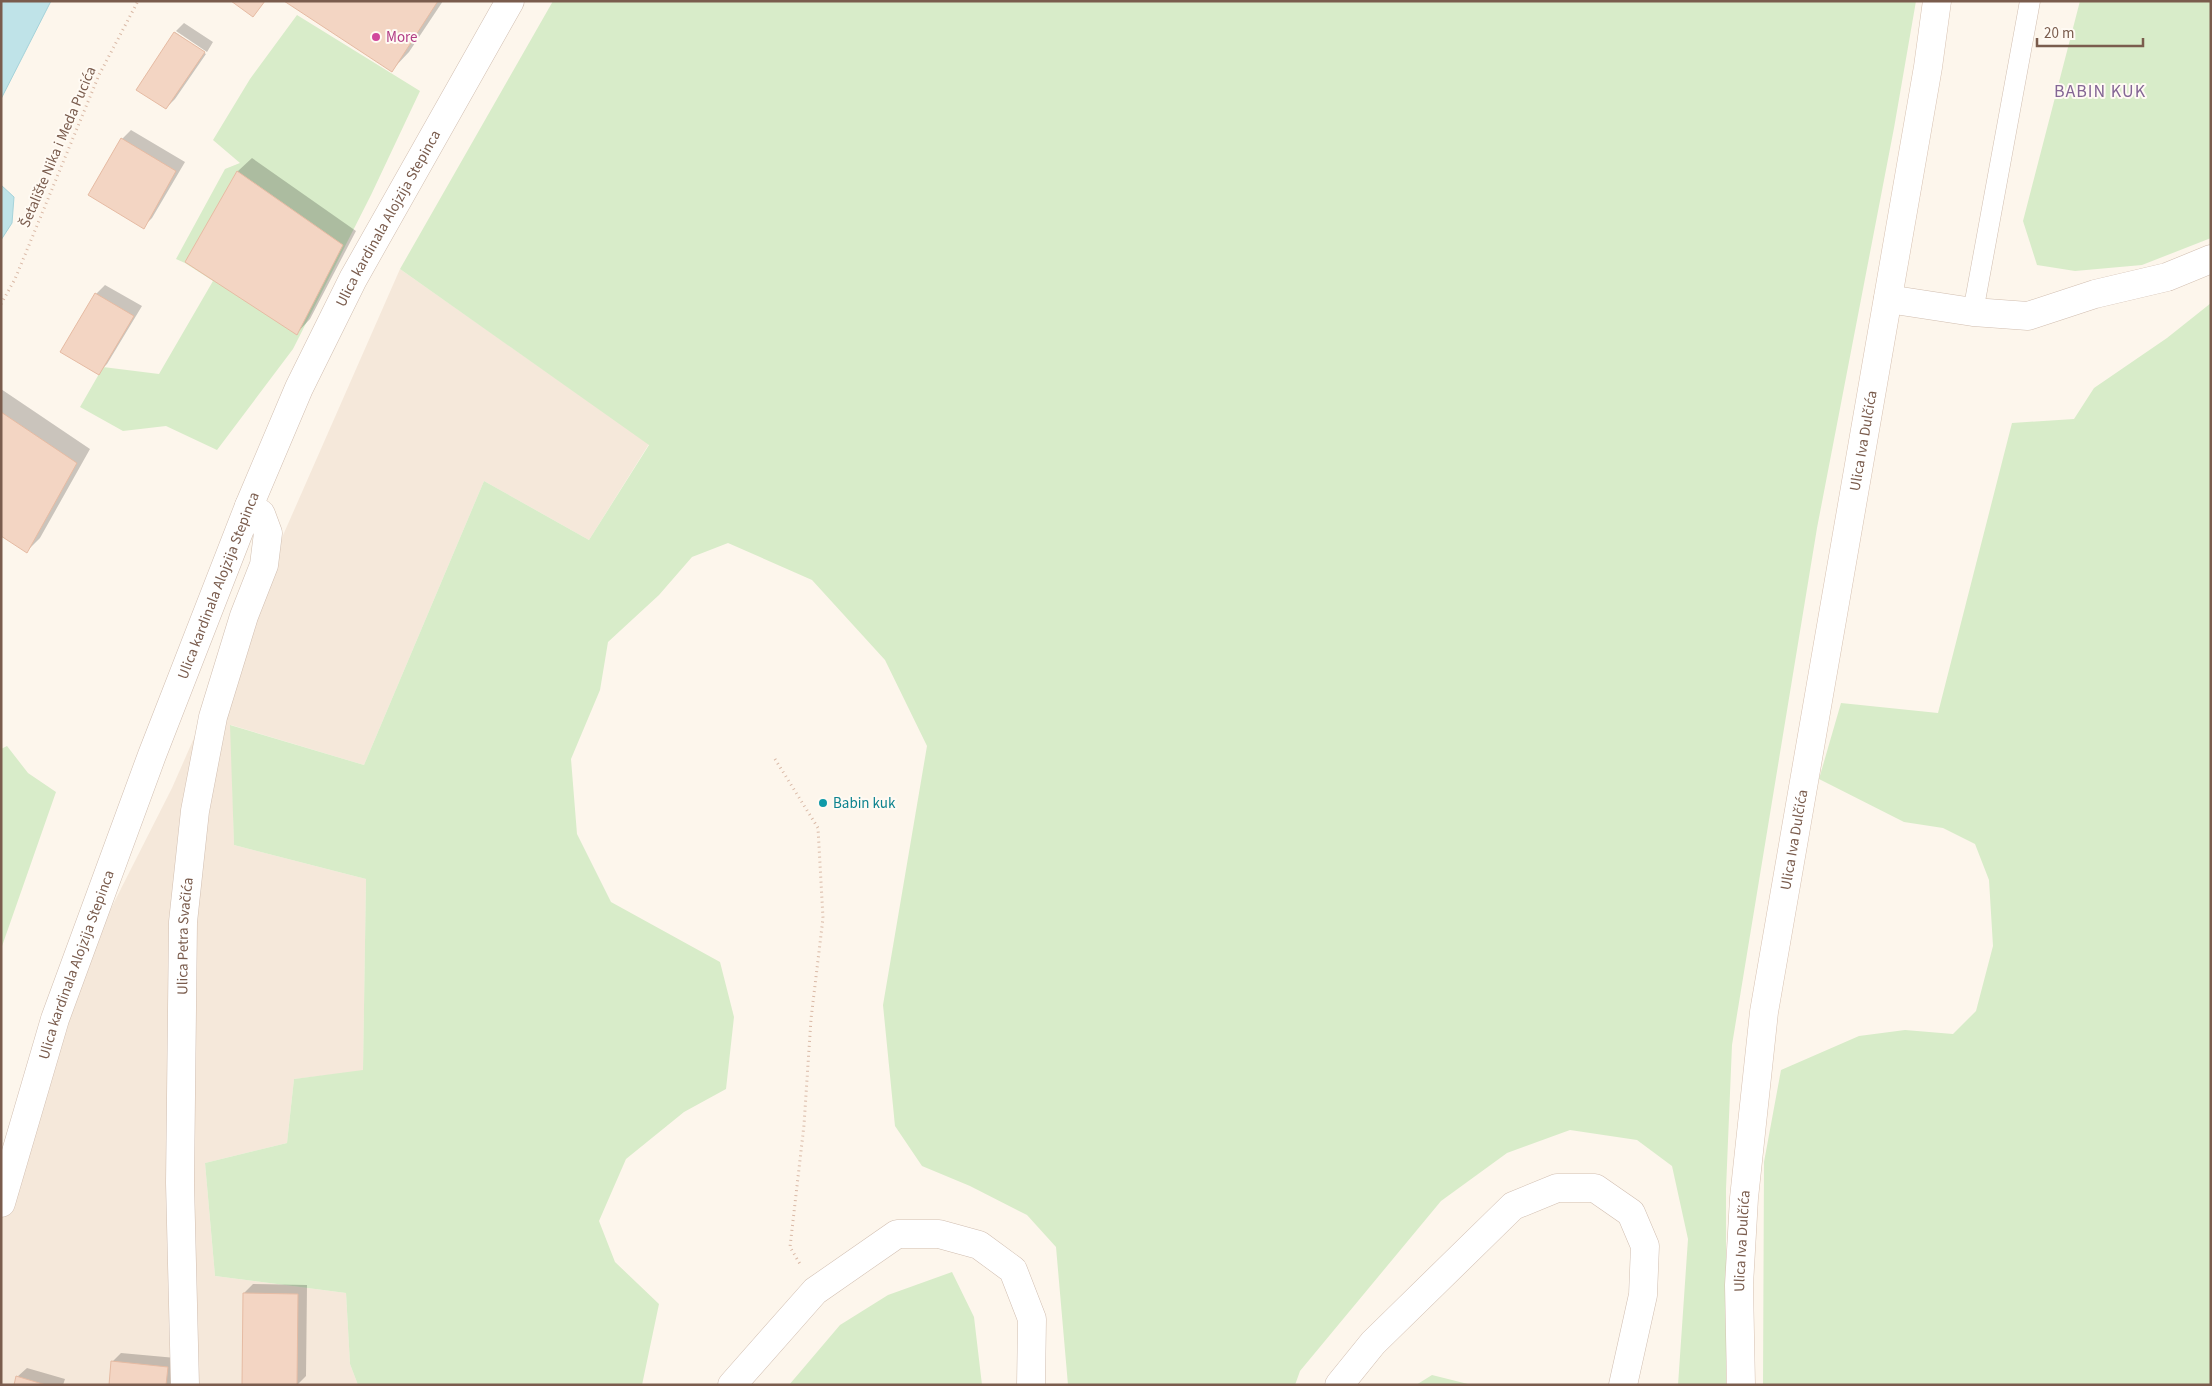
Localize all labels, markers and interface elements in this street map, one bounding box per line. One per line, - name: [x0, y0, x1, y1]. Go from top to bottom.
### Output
- scale bar: [2037, 15, 2143, 47]
- text: 20 m: [2044, 23, 2074, 44]
- place label: More: [386, 27, 418, 48]
- marker: More: [370, 31, 382, 43]
- street label: Šetalište Nika i Meda Pucića: [15, 63, 101, 231]
- district label: BABIN KUK: [2054, 79, 2146, 104]
- street label: Ulica kardinala Alojzija Stepinca: [330, 126, 446, 310]
- street label: Ulica Iva Dulčića: [1844, 389, 1882, 493]
- street label: Ulica kardinala Alojzija Stepinca: [172, 489, 264, 682]
- street label: Ulica Iva Dulčića: [1775, 788, 1813, 892]
- place label: Babin kuk: [833, 793, 896, 814]
- marker: Babin kuk: [817, 797, 829, 809]
- street label: Ulica kardinala Alojzija Stepinca: [33, 867, 119, 1062]
- street label: Ulica Petra Svačića: [172, 876, 198, 995]
- street label: Ulica Iva Dulčića: [1728, 1189, 1755, 1292]

